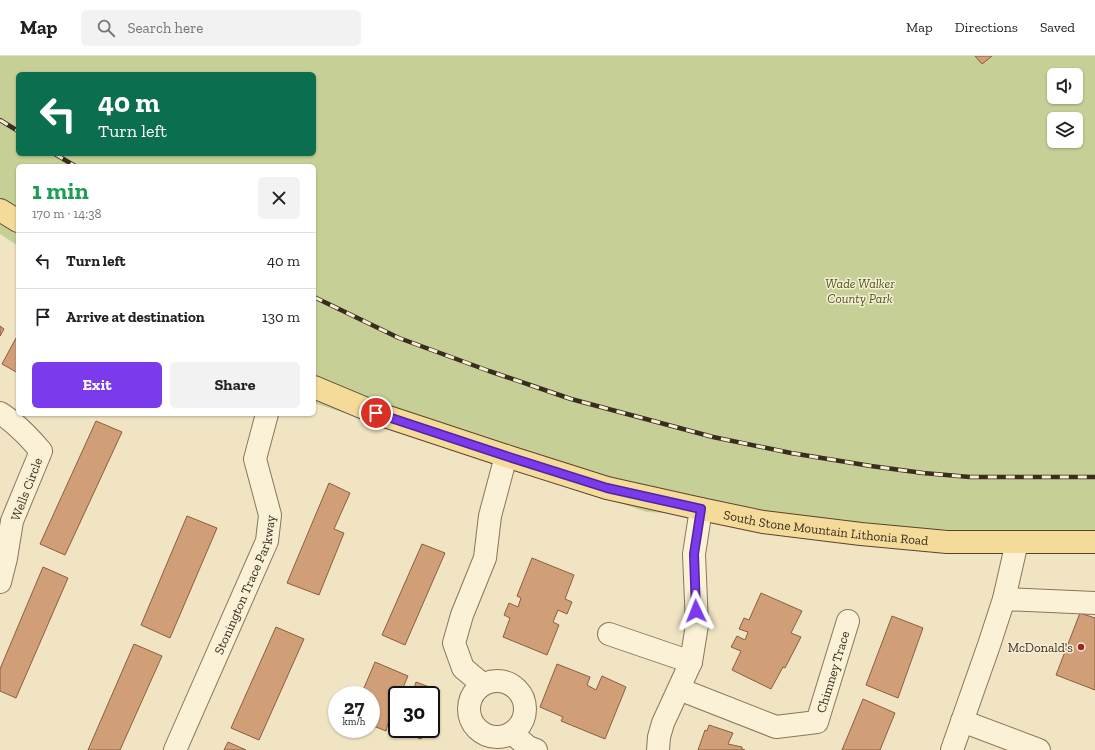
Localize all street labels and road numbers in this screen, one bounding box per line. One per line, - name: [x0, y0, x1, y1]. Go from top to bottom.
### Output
- street label: Wells Circle: [8, 456, 45, 523]
- street label: South Stone Mountain Lithonia Road: [722, 507, 929, 548]
- street label: Stonington Trace Parkway: [211, 514, 278, 657]
- street label: Chimney Trace: [813, 629, 852, 715]

